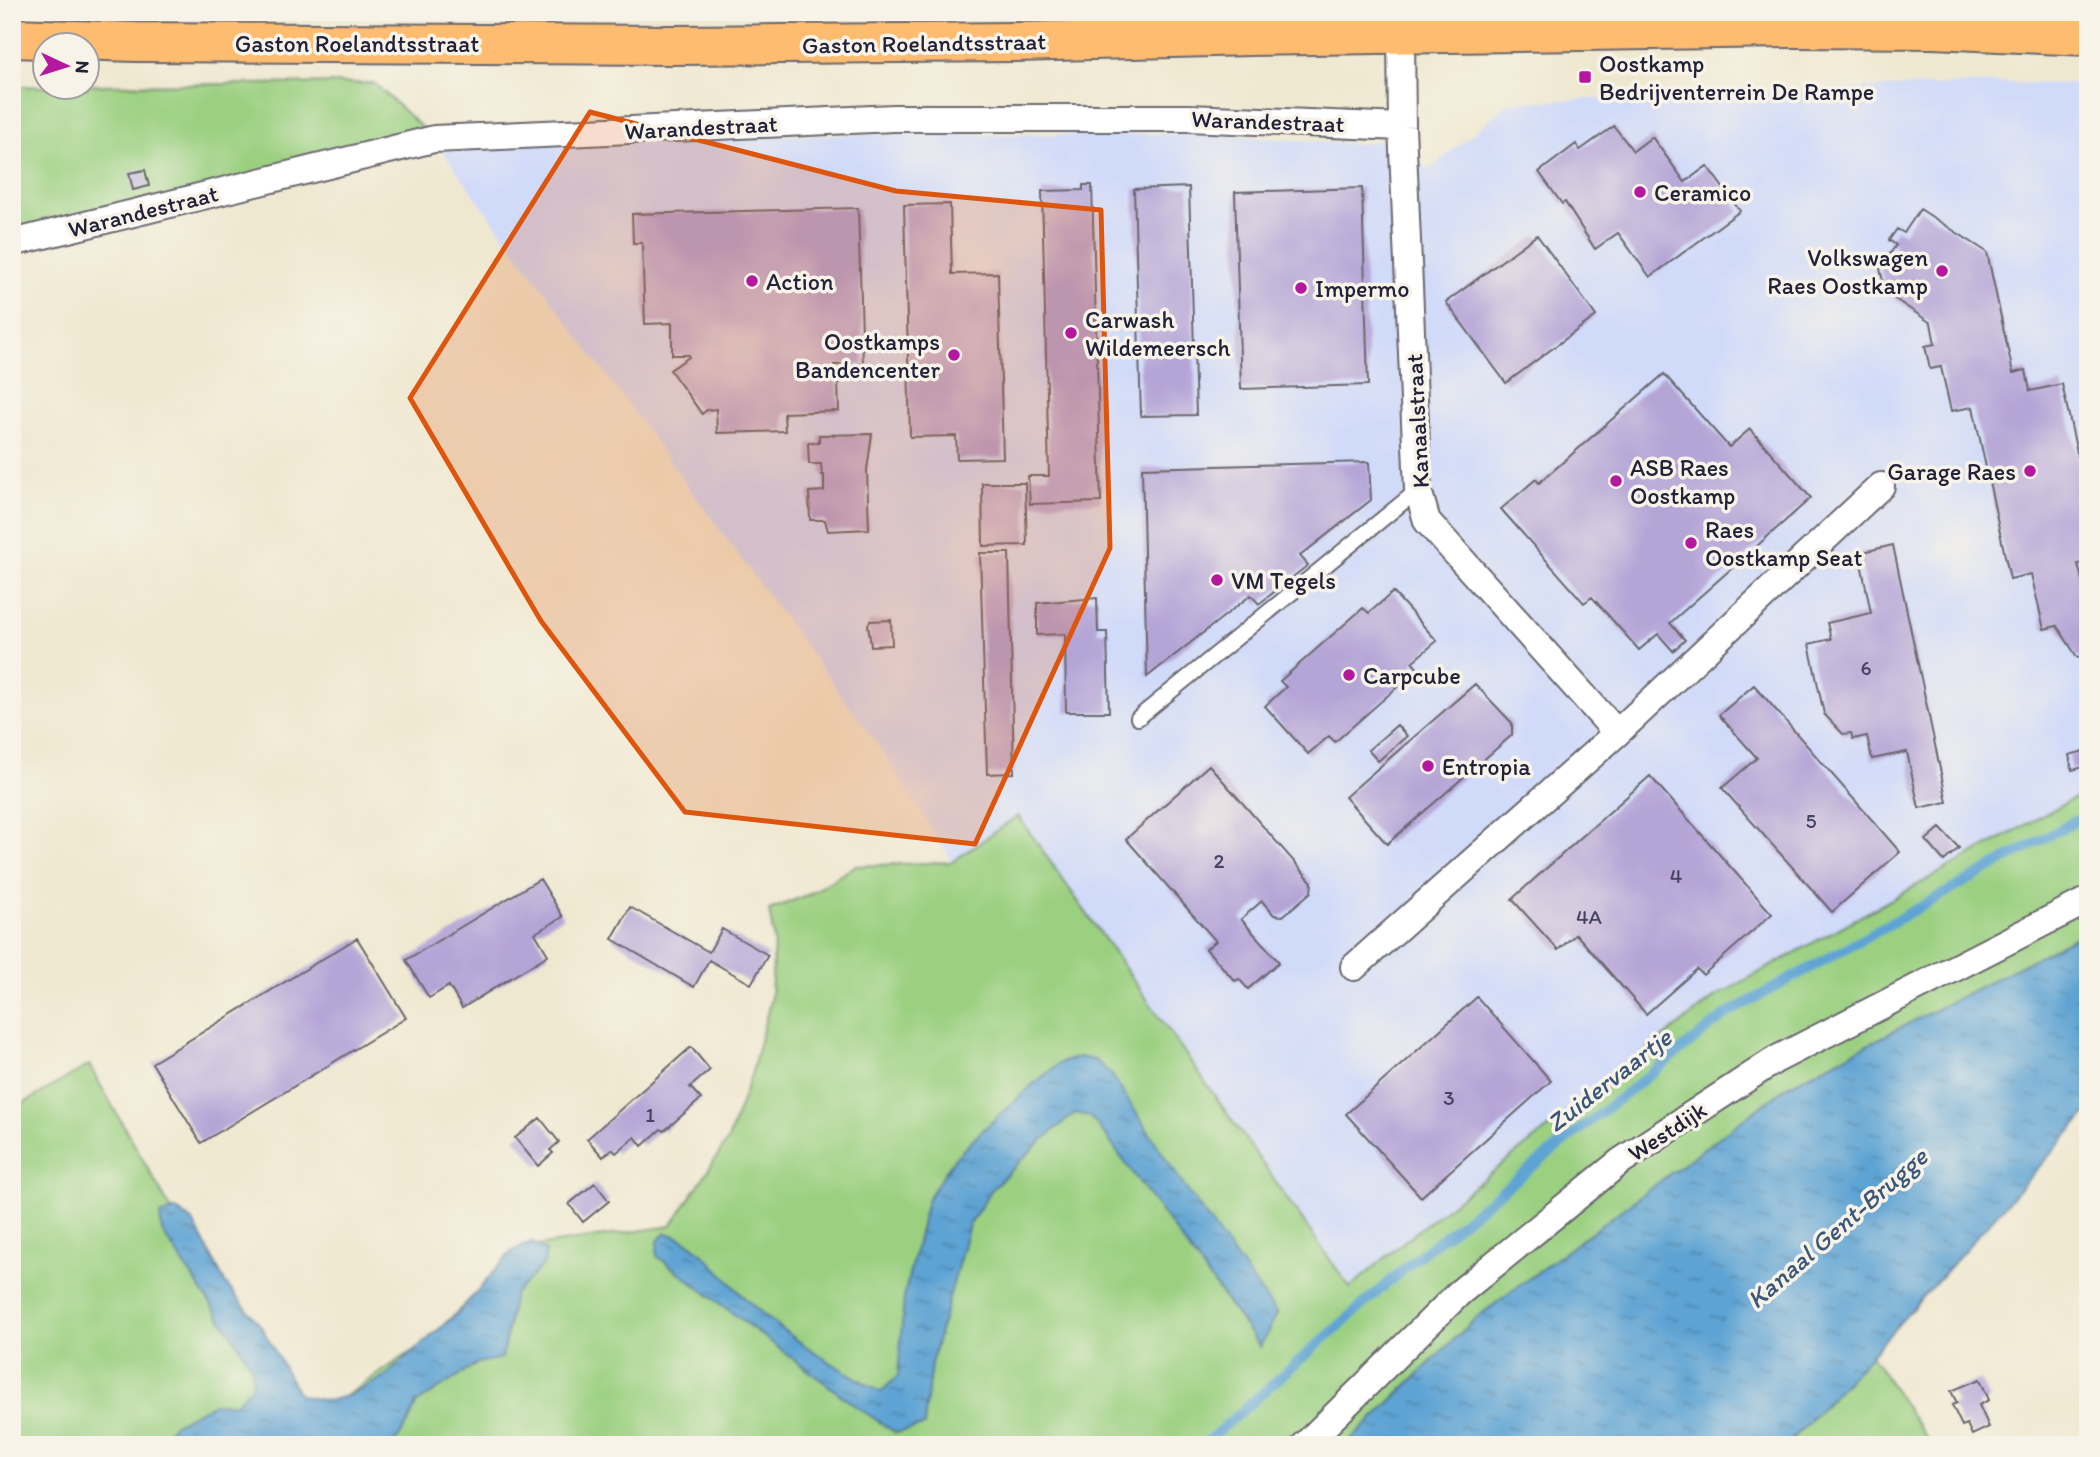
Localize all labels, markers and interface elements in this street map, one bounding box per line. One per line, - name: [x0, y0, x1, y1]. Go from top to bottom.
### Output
- street label: Gaston Roelandtsstraat: [802, 26, 1046, 60]
- street label: Gaston Roelandtsstraat: [235, 29, 479, 58]
- north arrow: [32, 32, 102, 102]
- place label: Oostkamp Bedrijventerrein De Rampe: [1599, 49, 1874, 106]
- text: N: [71, 60, 94, 74]
- marker: Oostkamp Bedrijventerrein De Rampe: [1577, 69, 1593, 85]
- street label: Warandestraat: [1191, 104, 1345, 138]
- street label: Warandestraat: [624, 109, 778, 145]
- street label: Warandestraat: [65, 178, 221, 244]
- place label: Ceramico: [1654, 178, 1751, 207]
- marker: Ceramico: [1632, 184, 1648, 200]
- place label: Volkswagen Raes Oostkamp: [1767, 243, 1928, 300]
- marker: Volkswagen Raes Oostkamp: [1934, 263, 1950, 279]
- place label: Action: [766, 267, 834, 296]
- marker: Action: [744, 273, 760, 289]
- place label: Impermo: [1315, 274, 1409, 303]
- marker: Impermo: [1293, 280, 1309, 296]
- place label: Carwash Wildemeersch: [1085, 305, 1230, 362]
- marker: Carwash Wildemeersch: [1063, 325, 1079, 341]
- place label: Oostkamps Bandencenter: [795, 327, 940, 384]
- marker: Oostkamps Bandencenter: [946, 347, 962, 363]
- street label: Kanaalstraat: [1399, 353, 1435, 489]
- place label: ASB Raes Oostkamp: [1630, 453, 1735, 510]
- place label: Garage Raes: [1887, 457, 2016, 486]
- marker: Garage Raes: [2022, 463, 2038, 479]
- marker: ASB Raes Oostkamp: [1608, 473, 1624, 489]
- place label: Raes Oostkamp Seat: [1705, 515, 1862, 572]
- marker: Raes Oostkamp Seat: [1683, 535, 1699, 551]
- place label: VM Tegels: [1231, 566, 1336, 595]
- marker: VM Tegels: [1209, 572, 1225, 588]
- house number: 6: [1860, 655, 1872, 680]
- place label: Carpcube: [1363, 661, 1461, 690]
- marker: Carpcube: [1341, 667, 1357, 683]
- place label: Entropia: [1442, 752, 1531, 781]
- marker: Entropia: [1420, 758, 1436, 774]
- house number: 5: [1805, 808, 1817, 833]
- house number: 2: [1213, 848, 1225, 873]
- house number: 4: [1670, 863, 1683, 888]
- house number: 4A: [1576, 904, 1603, 929]
- water label: Zuidervaartje: [1540, 1020, 1679, 1139]
- house number: 3: [1443, 1085, 1455, 1110]
- street label: Westdijk: [1622, 1095, 1712, 1167]
- house number: 1: [645, 1102, 655, 1127]
- water label: Kanaal Gent-Brugge: [1740, 1140, 1935, 1315]

